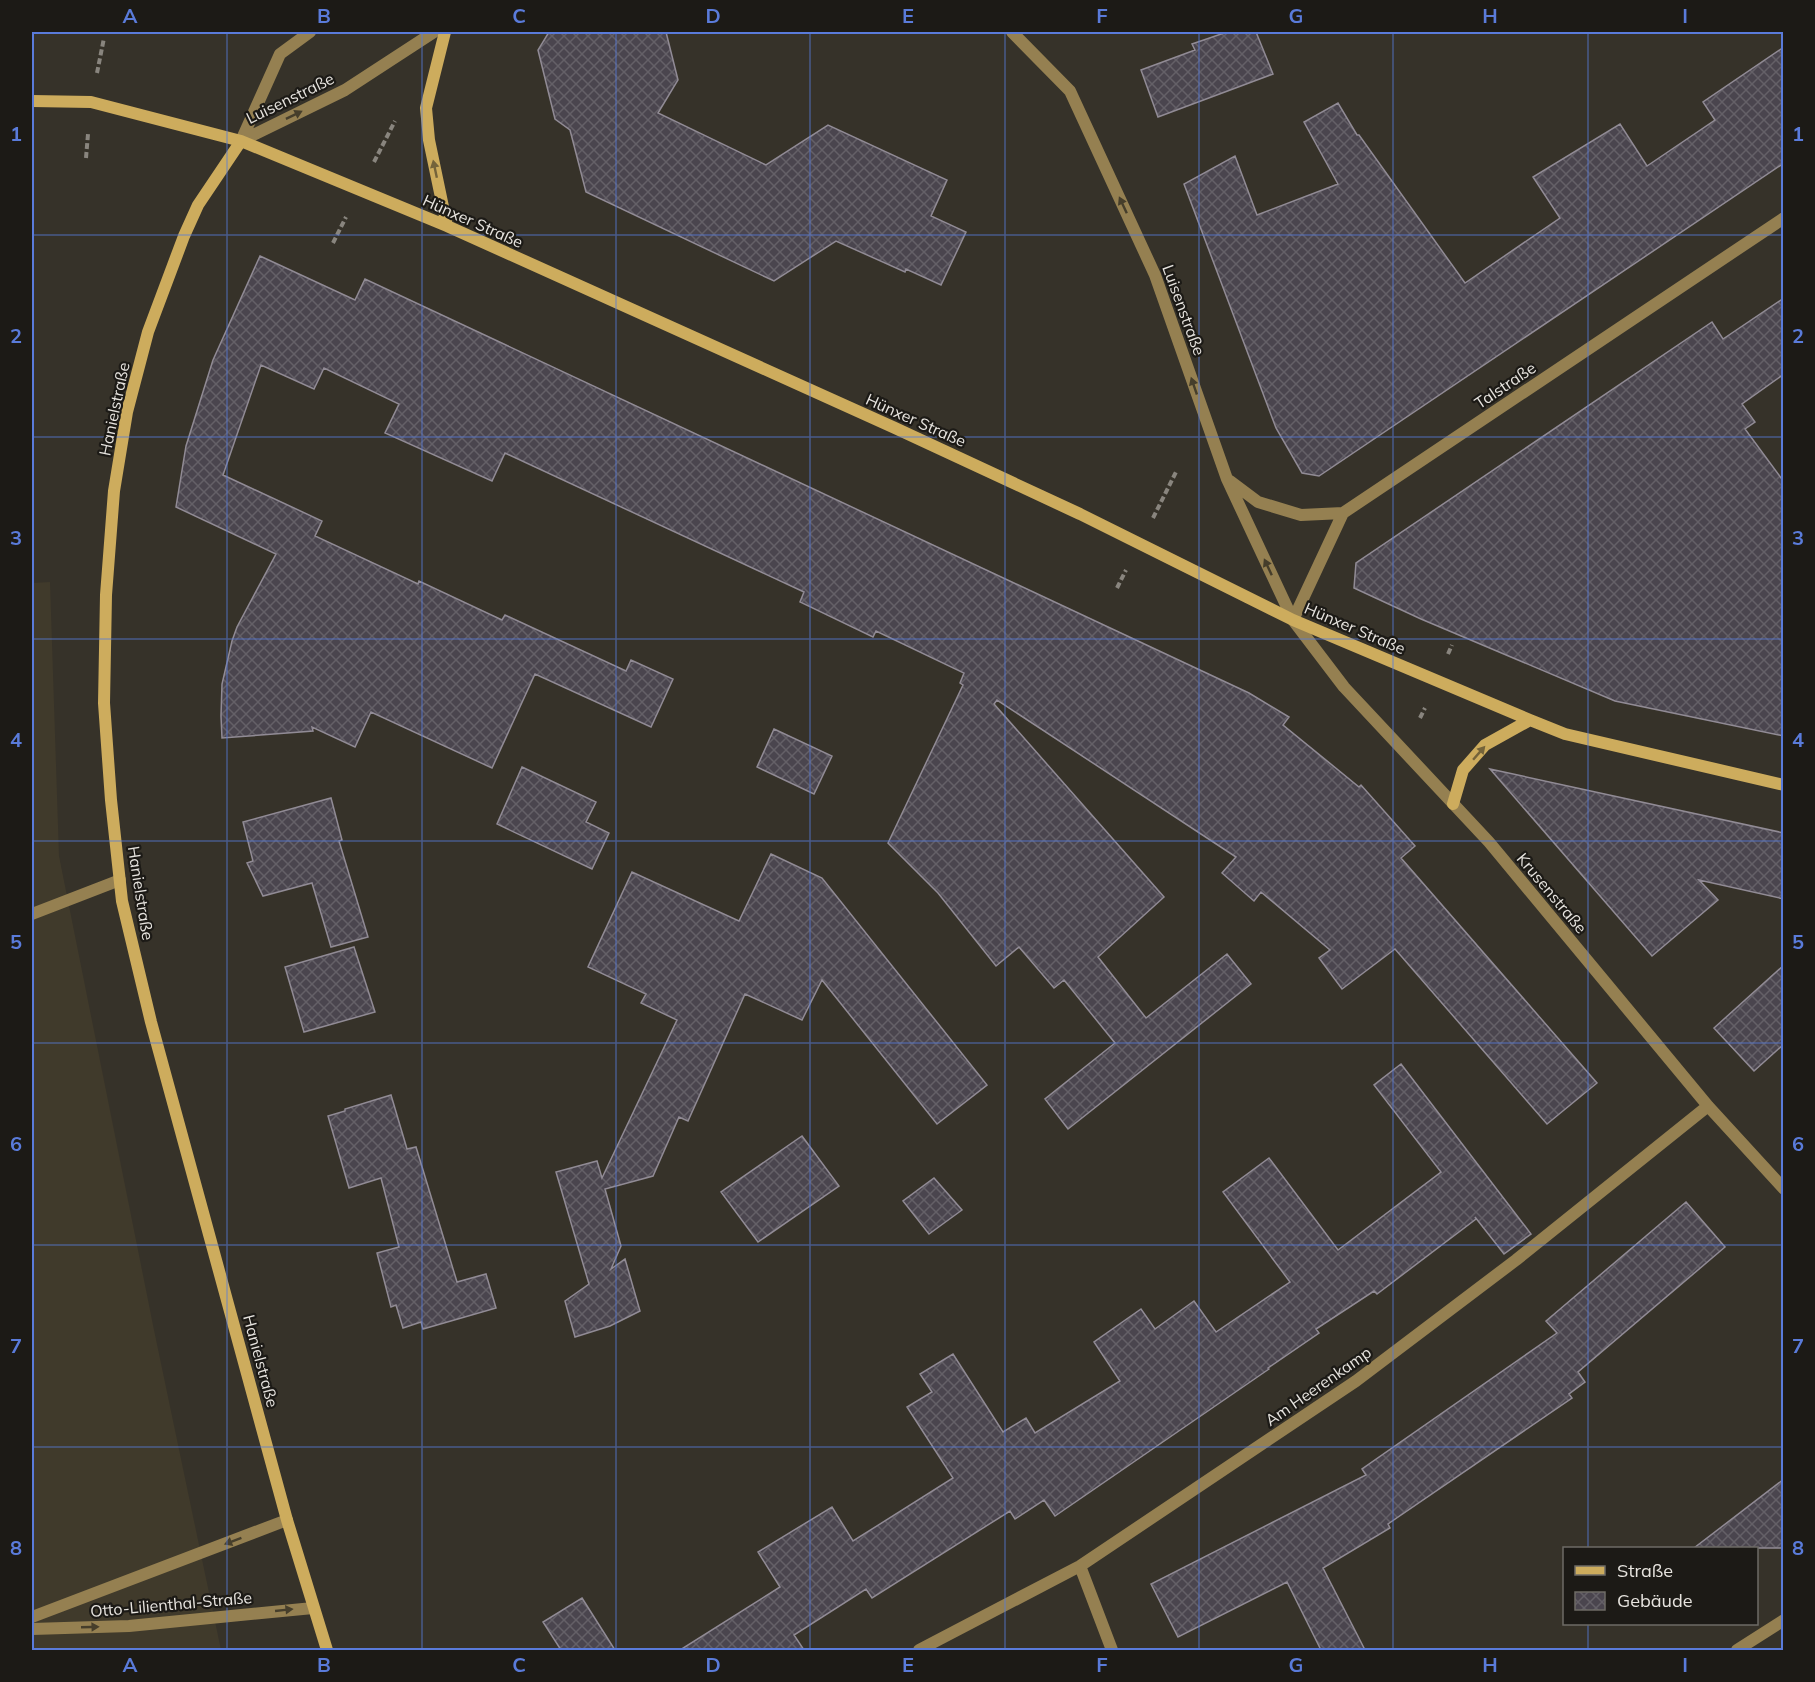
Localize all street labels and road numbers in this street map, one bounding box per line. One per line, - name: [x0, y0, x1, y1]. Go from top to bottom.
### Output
- street label: Luisenstraße: [243, 68, 337, 128]
- street label: Hünxer Straße: [420, 190, 526, 252]
- street label: Luisenstraße: [1158, 262, 1210, 358]
- street label: Talstraße: [1471, 357, 1539, 413]
- street label: Hanielstraße: [94, 360, 134, 458]
- street label: Hünxer Straße: [863, 389, 969, 451]
- street label: Hünxer Straße: [1302, 598, 1408, 658]
- street label: Hanielstraße: [124, 844, 158, 942]
- street label: Krusenstraße: [1513, 849, 1591, 937]
- street label: Hanielstraße: [239, 1312, 283, 1410]
- street label: Am Heerenkamp: [1261, 1342, 1375, 1430]
- street label: Otto-Lilienthal-Straße: [89, 1587, 253, 1621]

